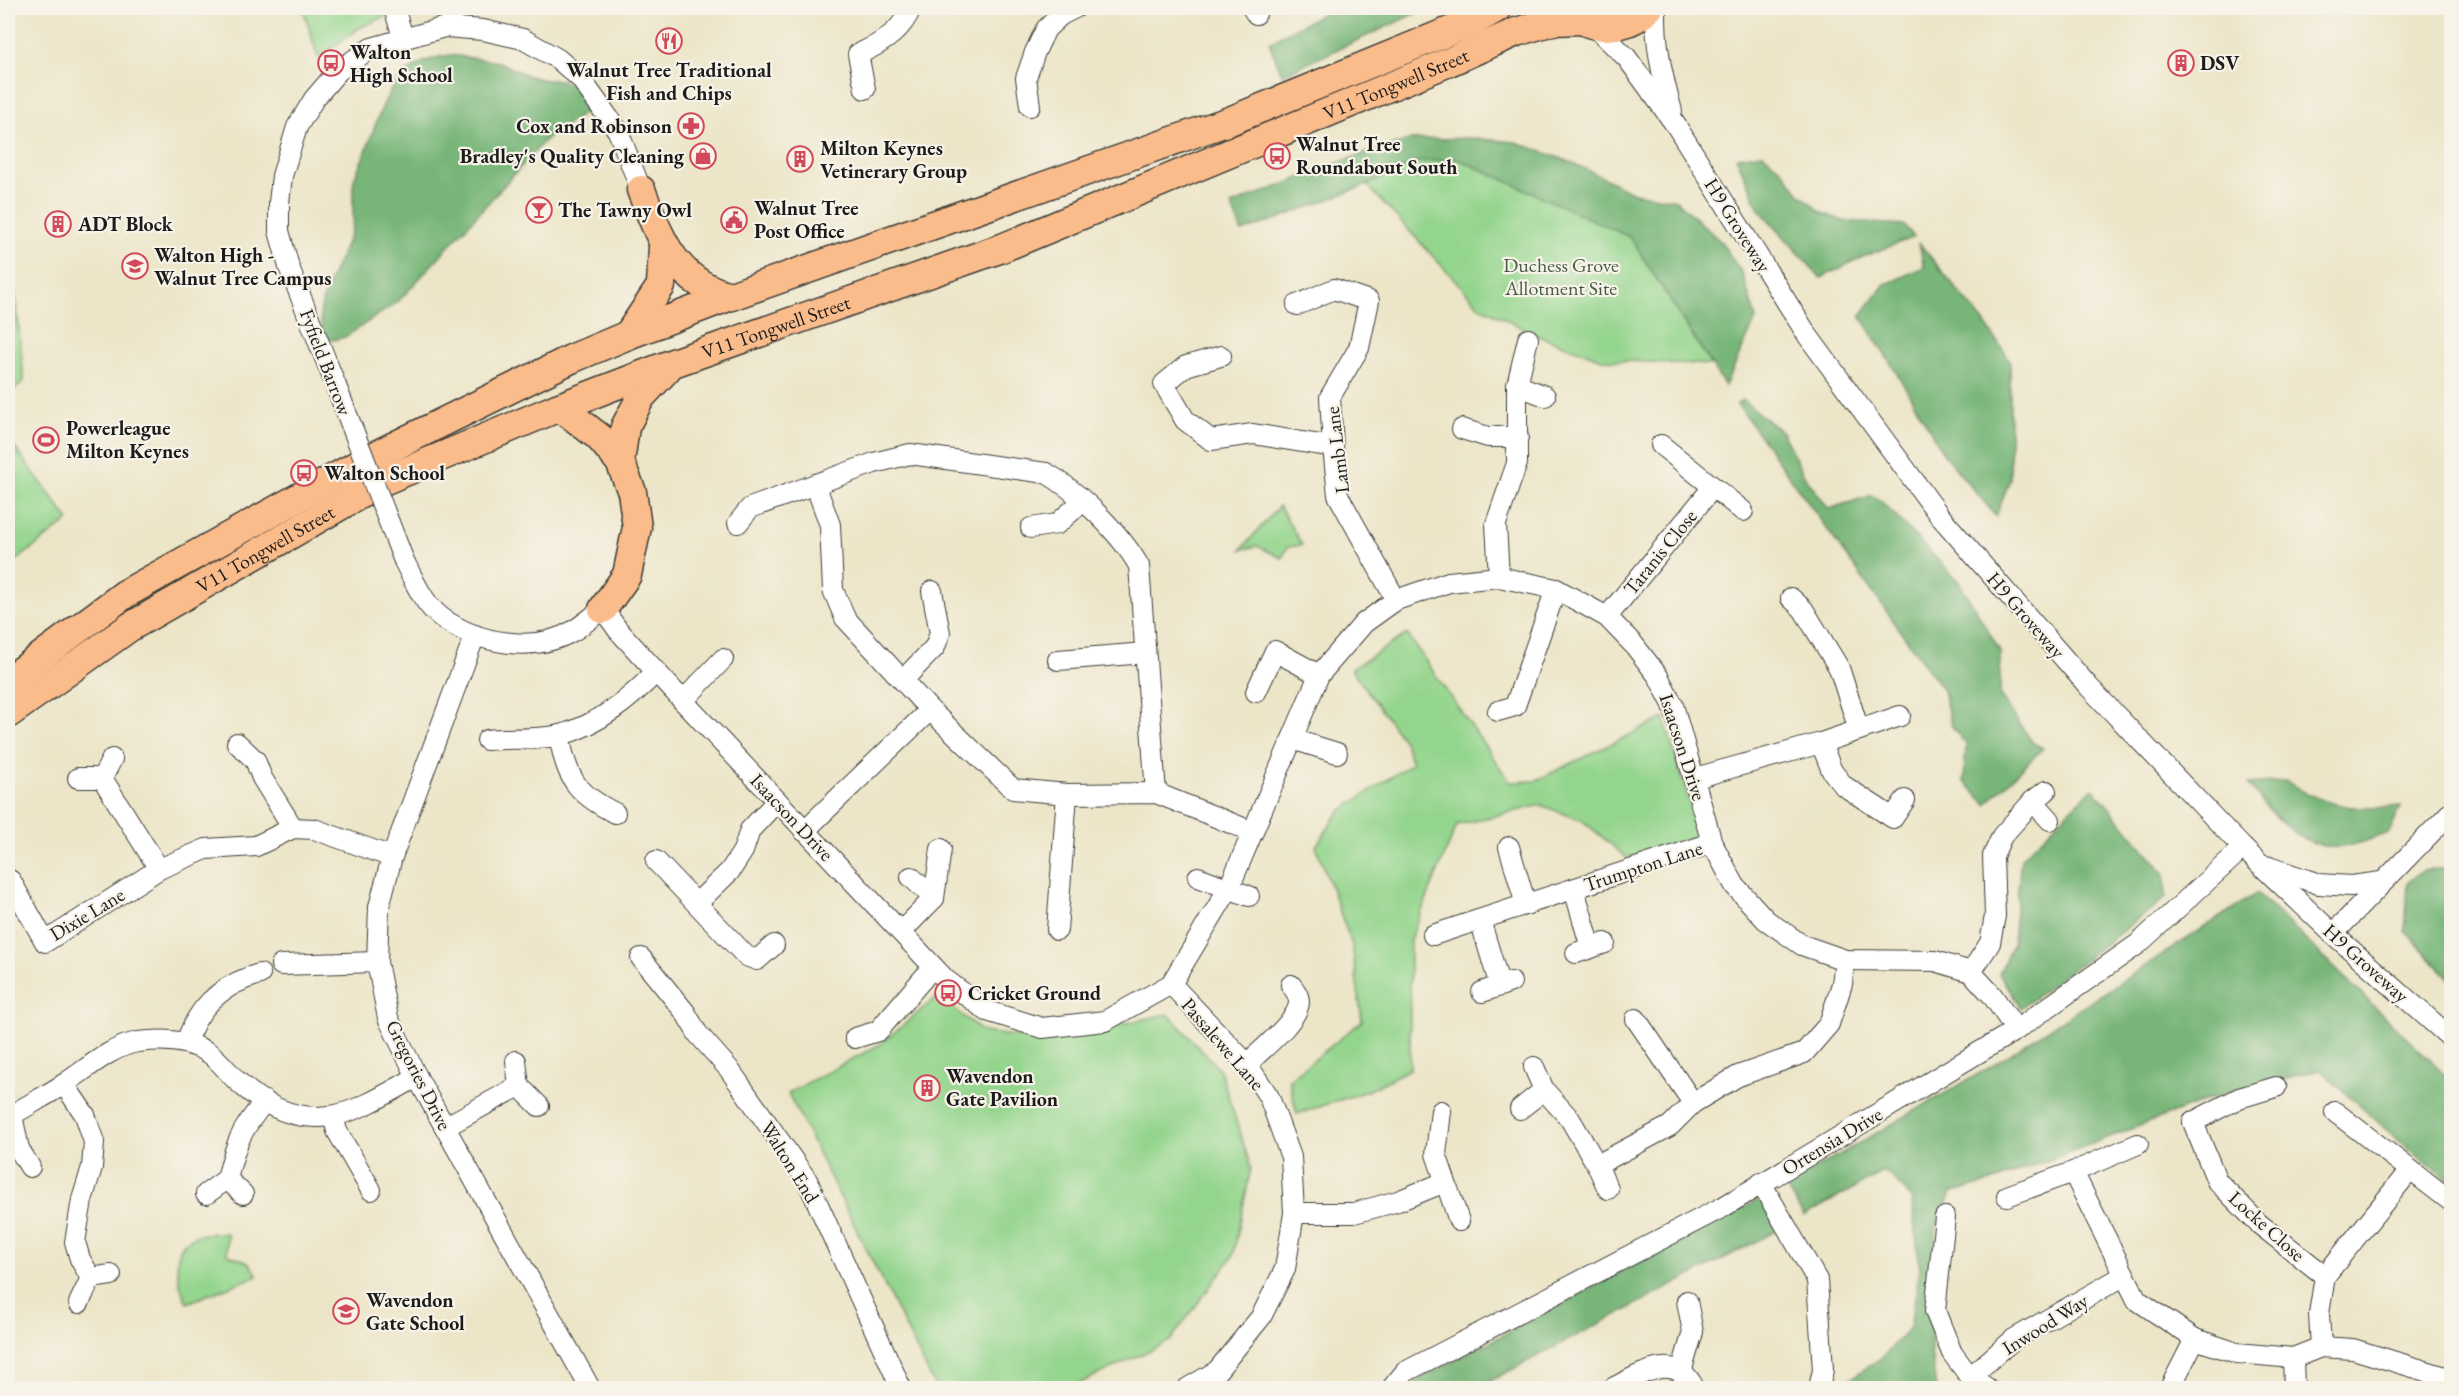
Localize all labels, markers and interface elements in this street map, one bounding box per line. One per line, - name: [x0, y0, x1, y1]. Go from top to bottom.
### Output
- restaurant icon: Walnut Tree Traditional Fish and Chips: [654, 26, 684, 56]
- place label: Walton High School: [350, 39, 453, 88]
- street label: V11 Tongwell Street: [1319, 42, 1473, 126]
- bus stop icon: Walton High School: [316, 48, 346, 78]
- building icon: DSV: [2166, 48, 2196, 78]
- place label: DSV: [2200, 50, 2240, 76]
- place label: Walnut Tree Traditional Fish and Chips: [566, 57, 772, 106]
- pharmacy icon: Cox and Robinson: [676, 111, 706, 141]
- place label: Cox and Robinson: [516, 113, 672, 139]
- place label: Walnut Tree Roundabout South: [1296, 131, 1457, 180]
- place label: Milton Keynes Vetinerary Group: [820, 135, 967, 184]
- shop icon: Bradley's Quality Cleaning: [688, 141, 718, 171]
- bus stop icon: Walnut Tree Roundabout South: [1262, 141, 1292, 171]
- place label: Bradley's Quality Cleaning: [460, 143, 685, 169]
- building icon: Milton Keynes Vetinerary Group: [785, 144, 815, 174]
- street label: H9 Groveway: [1699, 173, 1777, 277]
- bar icon: The Tawny Owl: [524, 195, 554, 225]
- place label: Walnut Tree Post Office: [754, 195, 859, 244]
- place label: The Tawny Owl: [558, 197, 692, 223]
- public building icon: Walnut Tree Post Office: [719, 205, 749, 235]
- building icon: ADT Block: [43, 209, 73, 239]
- place label: ADT Block: [77, 211, 174, 237]
- place label: Walton High - Walnut Tree Campus: [154, 242, 332, 291]
- school or university icon: Walton High - Walnut Tree Campus: [120, 251, 150, 281]
- park label: Duchess Grove Allotment Site: [1503, 252, 1619, 301]
- street label: V11 Tongwell Street: [698, 289, 854, 365]
- street label: Fyfield Barrow: [294, 305, 358, 419]
- street label: Lamb Lane: [1319, 405, 1355, 495]
- place label: Powerleague Milton Keynes: [66, 415, 189, 464]
- sports icon: Powerleague Milton Keynes: [31, 425, 61, 455]
- bus stop icon: Walton School: [289, 458, 319, 488]
- place label: Walton School: [324, 460, 445, 486]
- street label: V11 Tongwell Street: [191, 498, 340, 599]
- street label: Taranis Close: [1617, 504, 1703, 600]
- street label: H9 Groveway: [1981, 566, 2071, 664]
- street label: Isaacson Drive: [1653, 690, 1713, 804]
- street label: Isaacson Drive: [745, 768, 839, 867]
- street label: Trumpton Lane: [1580, 835, 1706, 897]
- street label: Dixie Lane: [45, 881, 130, 947]
- street label: H9 Groveway: [2318, 918, 2415, 1009]
- bus stop icon: Cricket Ground: [933, 978, 963, 1008]
- place label: Cricket Ground: [968, 980, 1101, 1006]
- street label: Passalewe Lane: [1176, 992, 1271, 1096]
- street label: Gregories Drive: [380, 1016, 458, 1135]
- place label: Wavendon Gate Pavilion: [946, 1063, 1058, 1112]
- building icon: Wavendon Gate Pavilion: [912, 1073, 942, 1103]
- street label: Ortensia Drive: [1777, 1101, 1887, 1181]
- street label: Walton End: [755, 1116, 826, 1209]
- street label: Locke Close: [2223, 1185, 2311, 1267]
- place label: Wavendon Gate School: [366, 1287, 465, 1336]
- street label: Inwood Way: [1997, 1287, 2093, 1361]
- school or university icon: Wavendon Gate School: [331, 1296, 361, 1326]

